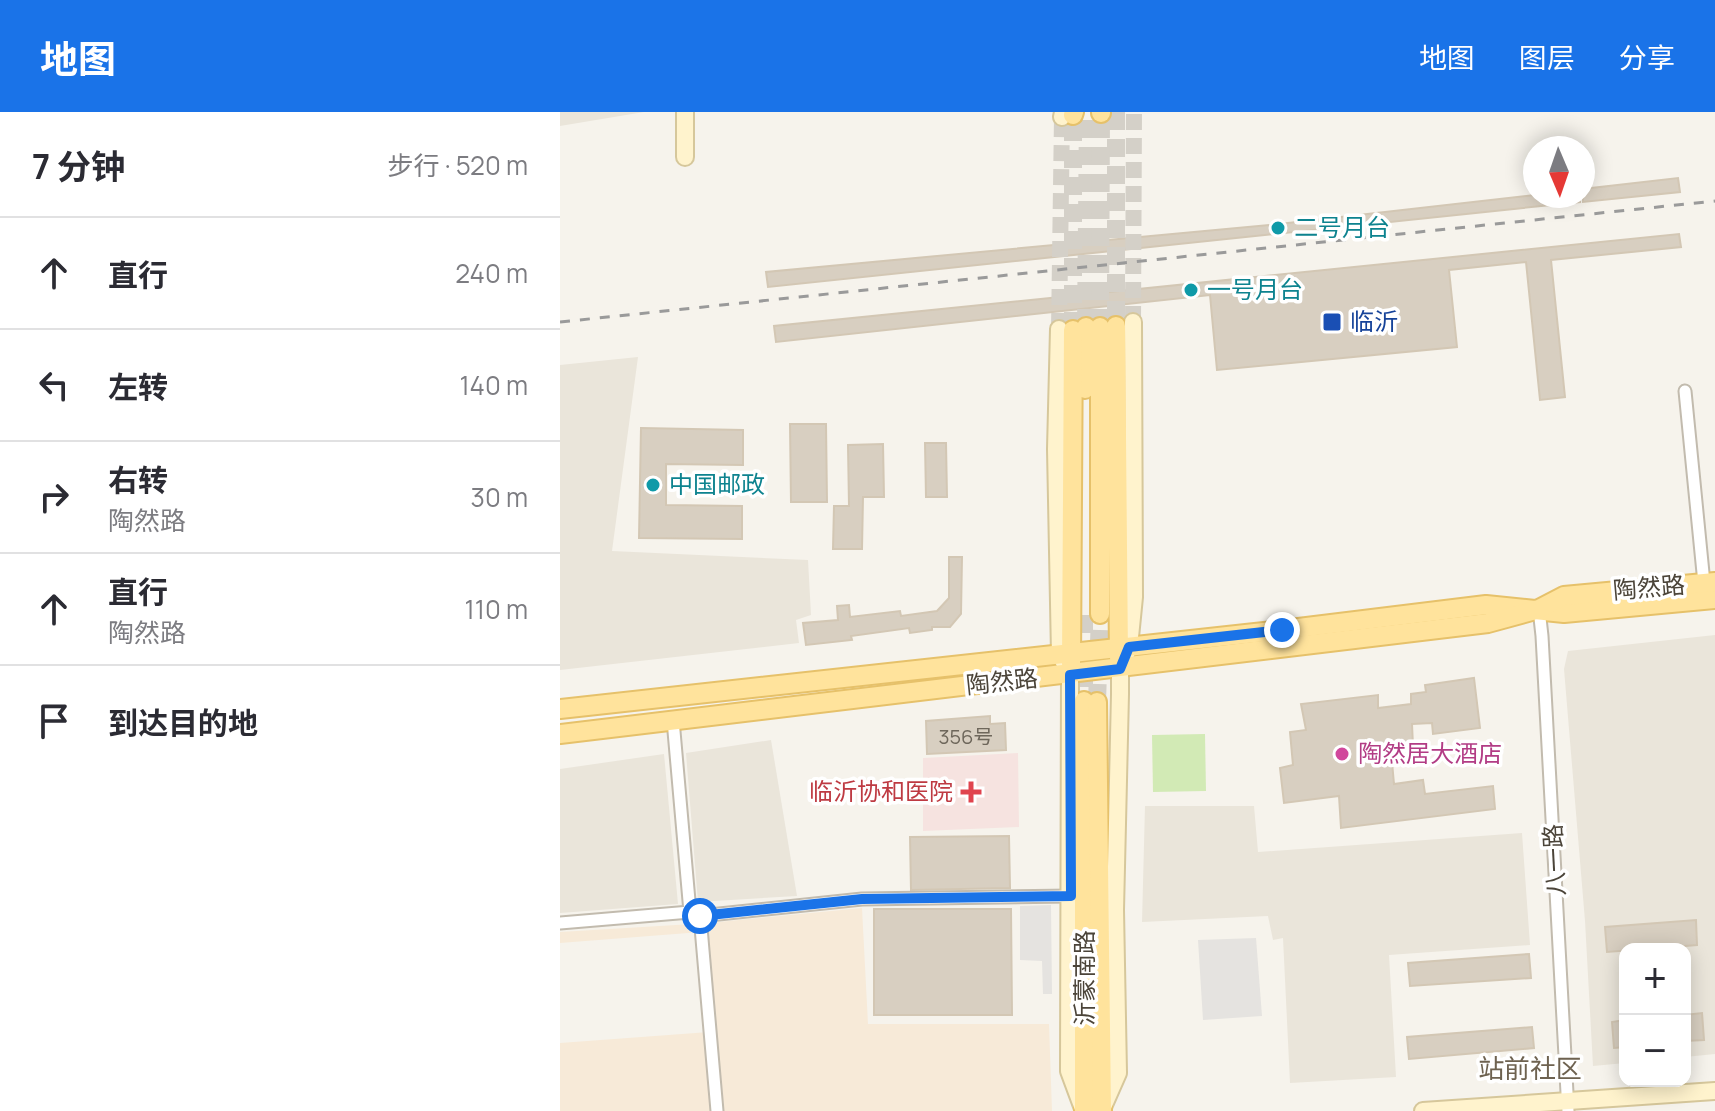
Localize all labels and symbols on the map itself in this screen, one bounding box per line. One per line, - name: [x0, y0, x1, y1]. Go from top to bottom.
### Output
- north arrow: [1523, 136, 1595, 208]
- place label: 二号月台: [1294, 210, 1390, 243]
- marker: 二号月台: [1269, 219, 1287, 237]
- place label: 一号月台: [1207, 272, 1303, 305]
- marker: 一号月台: [1182, 281, 1200, 299]
- place label: 临沂: [1350, 304, 1398, 337]
- marker: 临沂: [1321, 311, 1343, 333]
- place label: 中国邮政: [669, 467, 765, 500]
- marker: 中国邮政: [644, 476, 662, 494]
- street label: 陶然路: [1612, 567, 1686, 606]
- route end: [1264, 612, 1300, 648]
- street label: 陶然路: [964, 660, 1039, 701]
- house number: 356号: [938, 723, 994, 750]
- place label: 陶然居大酒店: [1358, 736, 1502, 769]
- marker: 陶然居大酒店: [1333, 745, 1351, 763]
- place label: 临沂协和医院: [809, 774, 953, 807]
- marker: 临沂协和医院: [960, 781, 982, 803]
- street label: 八一路: [1535, 823, 1572, 897]
- route start: [682, 898, 718, 934]
- street label: 沂蒙南路: [1067, 930, 1100, 1026]
- district label: 站前社区: [1478, 1050, 1582, 1086]

